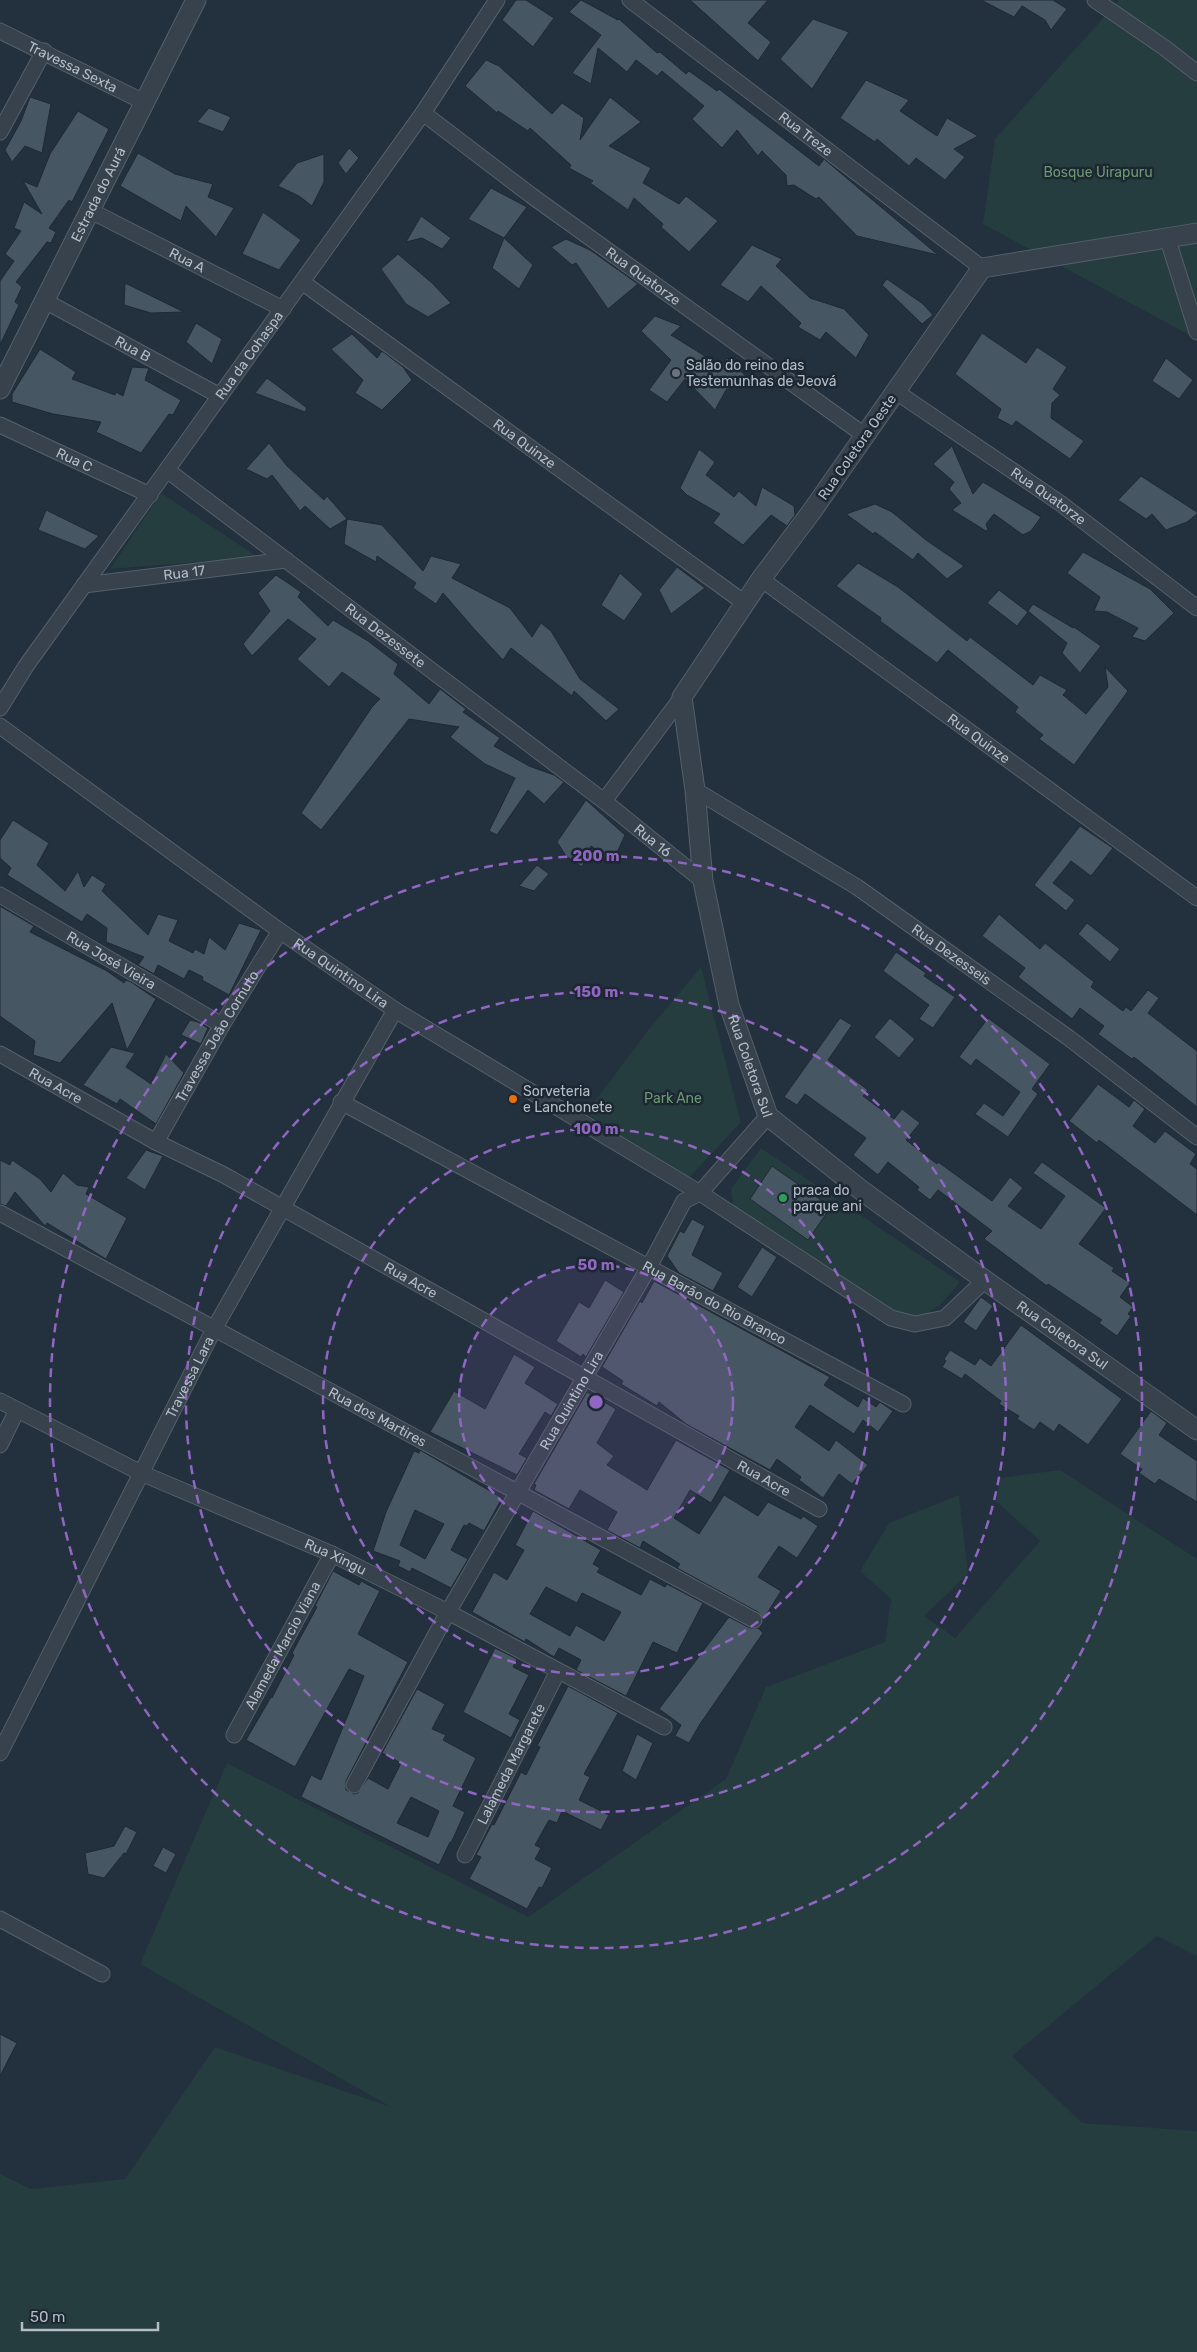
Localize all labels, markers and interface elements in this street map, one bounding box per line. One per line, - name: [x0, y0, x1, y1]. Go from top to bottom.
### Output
- street label: Travessa Sexta: [25, 38, 120, 97]
- street label: Rua Treze: [775, 108, 836, 160]
- street label: Estrada do Aurá: [68, 144, 129, 245]
- park label: Bosque Uirapuru: [1043, 164, 1153, 181]
- street label: Rua A: [166, 244, 208, 277]
- street label: Rua Quatorze: [602, 244, 684, 309]
- street label: Rua da Cohaspa: [212, 308, 287, 403]
- street label: Rua B: [112, 333, 153, 366]
- place label: Salão do reino das Testemunhas de Jeová: [686, 357, 837, 390]
- marker: Salão do reino das Testemunhas de Jeová: [670, 367, 682, 379]
- street label: Rua Coletora Oeste: [815, 391, 900, 503]
- street label: Rua Quinze: [490, 415, 559, 472]
- street label: Rua C: [53, 444, 95, 476]
- street label: Rua Quatorze: [1007, 464, 1089, 529]
- street label: Rua 17: [162, 562, 206, 584]
- street label: Rua Dezessete: [341, 600, 429, 672]
- street label: Rua Quinze: [944, 710, 1013, 767]
- street label: Rua 16: [630, 821, 675, 861]
- text: 200 m: [572, 847, 620, 865]
- street label: Rua Dezesseis: [908, 921, 994, 989]
- street label: Rua José Vieira: [63, 928, 159, 993]
- street label: Rua Quintino Lira: [290, 935, 391, 1012]
- street label: Travessa João Cornuto: [172, 968, 263, 1105]
- text: 150 m: [574, 983, 618, 1001]
- street label: Rua Coletora Sul: [724, 1012, 776, 1120]
- street label: Rua Acre: [26, 1064, 85, 1108]
- place label: Sorveteria e Lanchonete: [523, 1083, 612, 1116]
- park label: Park Ane: [644, 1090, 702, 1107]
- marker: Sorveteria e Lanchonete: [507, 1093, 519, 1105]
- text: 100 m: [574, 1120, 618, 1138]
- place label: praca do parque ani: [793, 1182, 862, 1215]
- marker: praca do parque ani: [777, 1192, 789, 1204]
- text: 50 m: [578, 1256, 614, 1274]
- street label: Rua Barão do Rio Branco: [639, 1258, 789, 1349]
- street label: Rua Acre: [381, 1259, 440, 1302]
- street label: Rua Coletora Sul: [1013, 1297, 1111, 1373]
- street label: Travessa Lara: [162, 1334, 218, 1421]
- street label: Rua Quintino Lira: [536, 1348, 607, 1453]
- street label: Rua dos Martires: [325, 1384, 429, 1451]
- centre of rings: [587, 1393, 605, 1411]
- street label: Rua Acre: [734, 1457, 794, 1500]
- street label: Rua Xingu: [302, 1535, 369, 1579]
- street label: Alameda Marcio Viana: [241, 1579, 325, 1713]
- street label: Lalameda Margarete: [474, 1701, 549, 1827]
- scale bar: [22, 2300, 159, 2332]
- text: 50 m: [30, 2308, 65, 2326]

